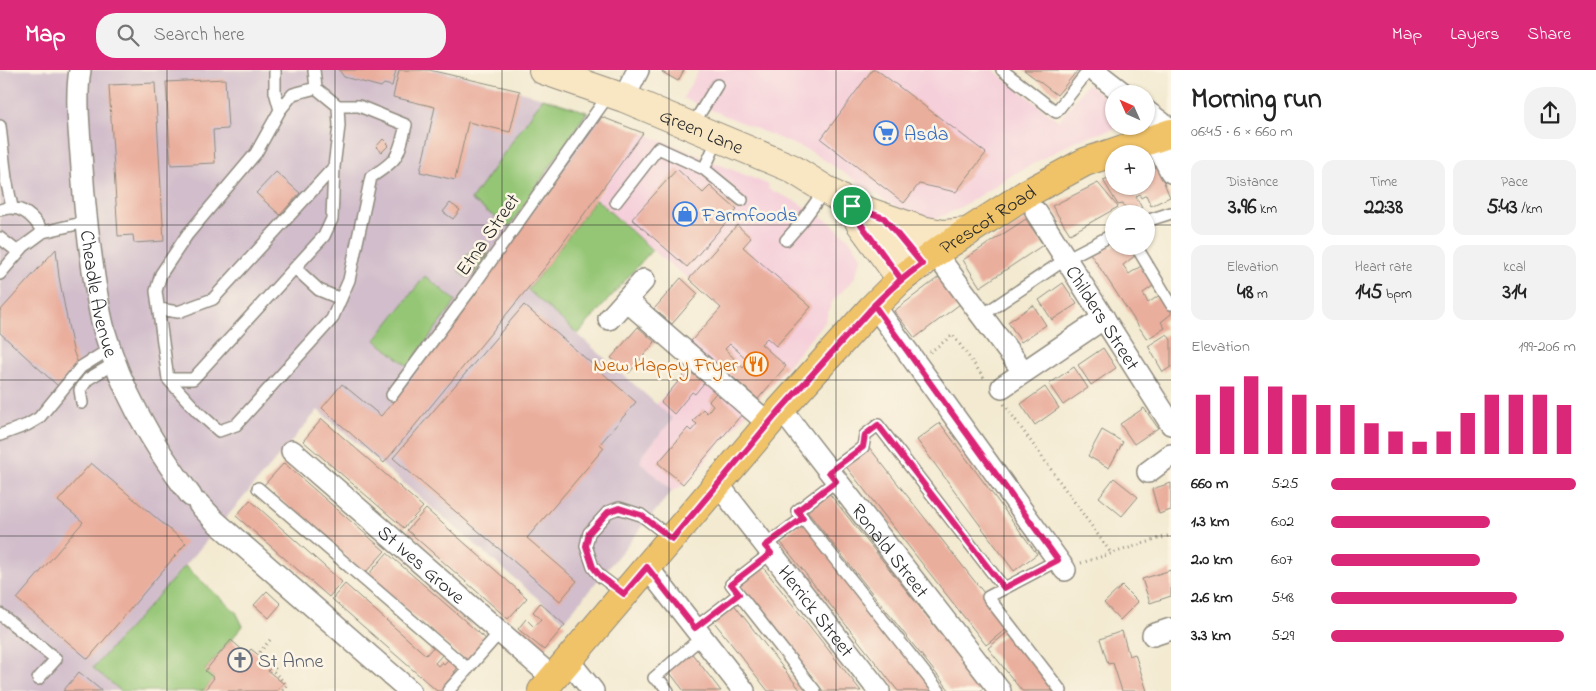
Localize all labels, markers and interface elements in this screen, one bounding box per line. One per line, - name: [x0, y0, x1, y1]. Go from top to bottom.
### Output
- search box: [96, 13, 446, 58]
- text: Map: [25, 18, 66, 53]
- icon: search: [114, 21, 142, 49]
- text: Search here: [154, 22, 245, 49]
- text: Map: [1392, 22, 1422, 48]
- text: Layers: [1450, 22, 1500, 48]
- text: Share: [1528, 22, 1571, 48]
- text: Morning run: [1191, 80, 1322, 121]
- north arrow: [1105, 85, 1155, 135]
- map controls: [1105, 85, 1155, 255]
- button: share: [1524, 87, 1576, 139]
- street label: Green Lane: [654, 102, 747, 163]
- supermarket icon: Asda: [873, 120, 899, 146]
- text: 06:45 · 6 × 660 m: [1191, 120, 1293, 144]
- place label: Asda: [904, 121, 949, 150]
- button: +: [1105, 145, 1155, 195]
- text: Distance: [1227, 172, 1278, 193]
- text: Time: [1370, 172, 1397, 193]
- text: Pace: [1501, 172, 1528, 193]
- street label: Prescot Road: [935, 179, 1042, 263]
- pin: [831, 185, 873, 227]
- street label: Etna Street: [450, 188, 528, 283]
- icon: arrive: [838, 192, 866, 220]
- text: 3.96: [1228, 193, 1257, 223]
- text: 22:38: [1364, 193, 1403, 223]
- text: 5:43: [1487, 193, 1518, 223]
- text: km: [1257, 199, 1277, 220]
- text: /km: [1518, 199, 1542, 220]
- shop icon: Farmfoods: [672, 201, 698, 227]
- place label: Farmfoods: [701, 202, 798, 231]
- button: −: [1105, 205, 1155, 255]
- street label: Cheadle Avenue: [71, 229, 124, 362]
- text: Elevation: [1227, 257, 1278, 278]
- text: Heart rate: [1355, 257, 1412, 278]
- text: kcal: [1503, 257, 1526, 278]
- street label: Childers Street: [1057, 261, 1146, 377]
- text: 48: [1237, 278, 1254, 308]
- text: 145: [1355, 278, 1382, 308]
- text: 314: [1502, 278, 1527, 308]
- text: m: [1254, 284, 1268, 305]
- text: bpm: [1382, 284, 1412, 305]
- text: Elevation: [1191, 335, 1250, 359]
- text: 199–206 m: [1518, 335, 1576, 359]
- restaurant icon: New Happy Fryer: [743, 351, 769, 377]
- place label: New Happy Fryer: [593, 352, 739, 381]
- text: 660 m: [1191, 472, 1228, 496]
- text: 5:25: [1271, 472, 1299, 496]
- street label: Ronald Street: [843, 499, 935, 605]
- text: 1.3 km: [1191, 510, 1229, 534]
- text: 6:02: [1271, 510, 1294, 534]
- street label: St Ives Grove: [370, 519, 471, 612]
- text: 2.0 km: [1191, 548, 1233, 572]
- text: 6:07: [1271, 548, 1293, 572]
- street label: Herrick Street: [769, 560, 860, 665]
- text: 2.6 km: [1191, 586, 1233, 610]
- text: 5:48: [1271, 586, 1294, 610]
- text: 3.3 km: [1191, 624, 1231, 648]
- text: 5:29: [1271, 624, 1294, 648]
- church icon: St Anne: [227, 647, 253, 673]
- place label: St Anne: [258, 648, 324, 677]

